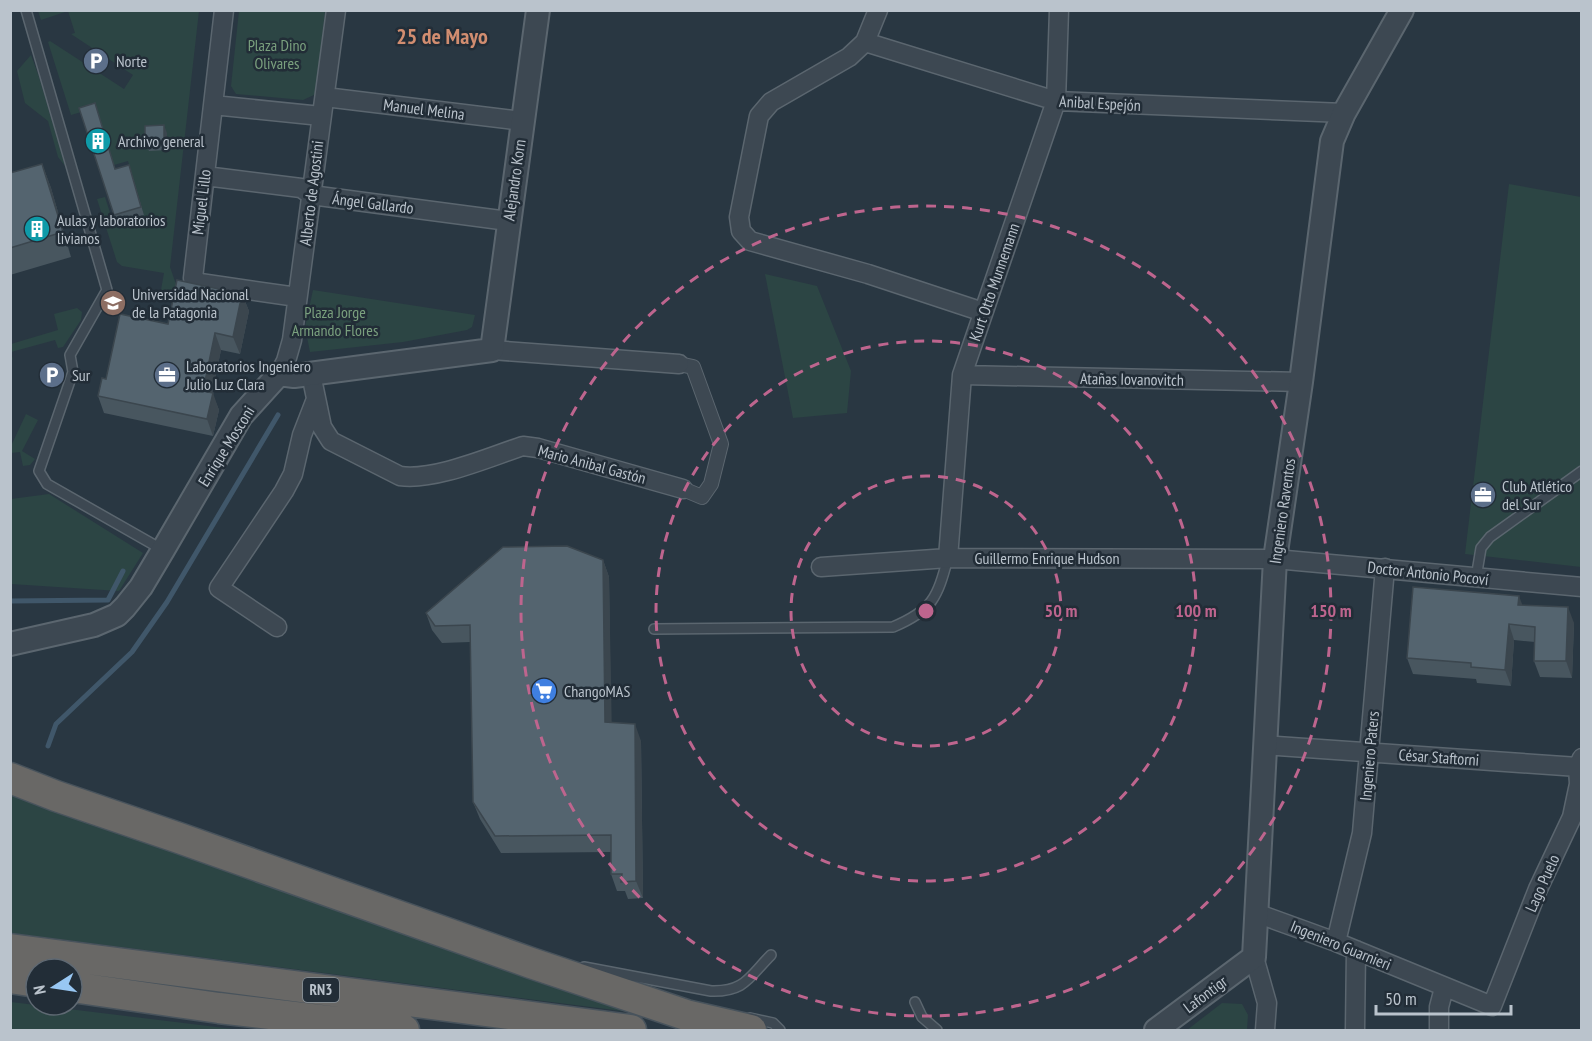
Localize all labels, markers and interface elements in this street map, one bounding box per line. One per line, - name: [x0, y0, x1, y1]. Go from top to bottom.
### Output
- district label: 25 de Mayo: [396, 22, 488, 50]
- park label: Plaza Dino Olivares: [248, 35, 306, 73]
- parking icon: Norte: [81, 46, 111, 76]
- place label: Norte: [116, 51, 147, 71]
- street label: Anibal Espejón: [1059, 91, 1141, 115]
- street label: Manuel Melina: [382, 94, 466, 124]
- building icon: Archivo general: [83, 126, 113, 156]
- place label: Archivo general: [118, 131, 205, 151]
- street label: Alejandro Korn: [498, 138, 530, 222]
- street label: Alberto de Agostini: [295, 139, 327, 247]
- street label: Miguel Lillo: [187, 168, 215, 236]
- street label: Ángel Gallardo: [331, 188, 415, 218]
- place label: Aulas y laboratorios livianos: [57, 210, 165, 248]
- building icon: Aulas y laboratorios livianos: [22, 214, 52, 244]
- street label: Kurt Otto Munnemann: [964, 220, 1024, 344]
- place label: Universidad Nacional de la Patagonia: [132, 284, 249, 322]
- school or university icon: Universidad Nacional de la Patagonia: [98, 288, 128, 318]
- park label: Plaza Jorge Armando Flores: [292, 302, 378, 340]
- place label: Laboratorios Ingeniero Julio Luz Clara: [185, 356, 311, 394]
- parking icon: Sur: [37, 360, 67, 390]
- office icon: Laboratorios Ingeniero Julio Luz Clara: [152, 360, 182, 390]
- place label: Sur: [72, 365, 91, 385]
- street label: Atañas Iovanovitch: [1080, 368, 1184, 390]
- street label: Enrique Mosconi: [193, 402, 259, 490]
- street label: Mario Anibal Gastón: [536, 440, 648, 488]
- street label: Ingeniero Raventos: [1265, 457, 1299, 565]
- place label: Club Atlético del Sur: [1502, 476, 1572, 514]
- office icon: Club Atlético del Sur: [1468, 480, 1498, 510]
- street label: Guillermo Enrique Hudson: [975, 548, 1119, 568]
- street label: Doctor Antonio Pocoví: [1366, 557, 1490, 589]
- text: 50 m: [1045, 599, 1077, 622]
- text: 100 m: [1175, 599, 1217, 622]
- text: 150 m: [1310, 599, 1352, 622]
- centre of rings: [916, 601, 936, 621]
- supermarket icon: ChangoMAS: [529, 676, 559, 706]
- place label: ChangoMAS: [564, 681, 630, 701]
- street label: Ingeniero Paters: [1355, 710, 1383, 802]
- street label: César Staftorni: [1398, 744, 1480, 770]
- street label: Lago Puelo: [1520, 851, 1564, 915]
- street label: Ingeniero Guarnieri: [1288, 916, 1394, 974]
- north arrow: [24, 957, 84, 1017]
- street label: Lafontigr: [1179, 971, 1231, 1017]
- road number: RN3: [303, 978, 339, 1002]
- scale bar: [1376, 978, 1511, 1016]
- text: N: [29, 984, 50, 996]
- text: 50 m: [1385, 987, 1417, 1010]

